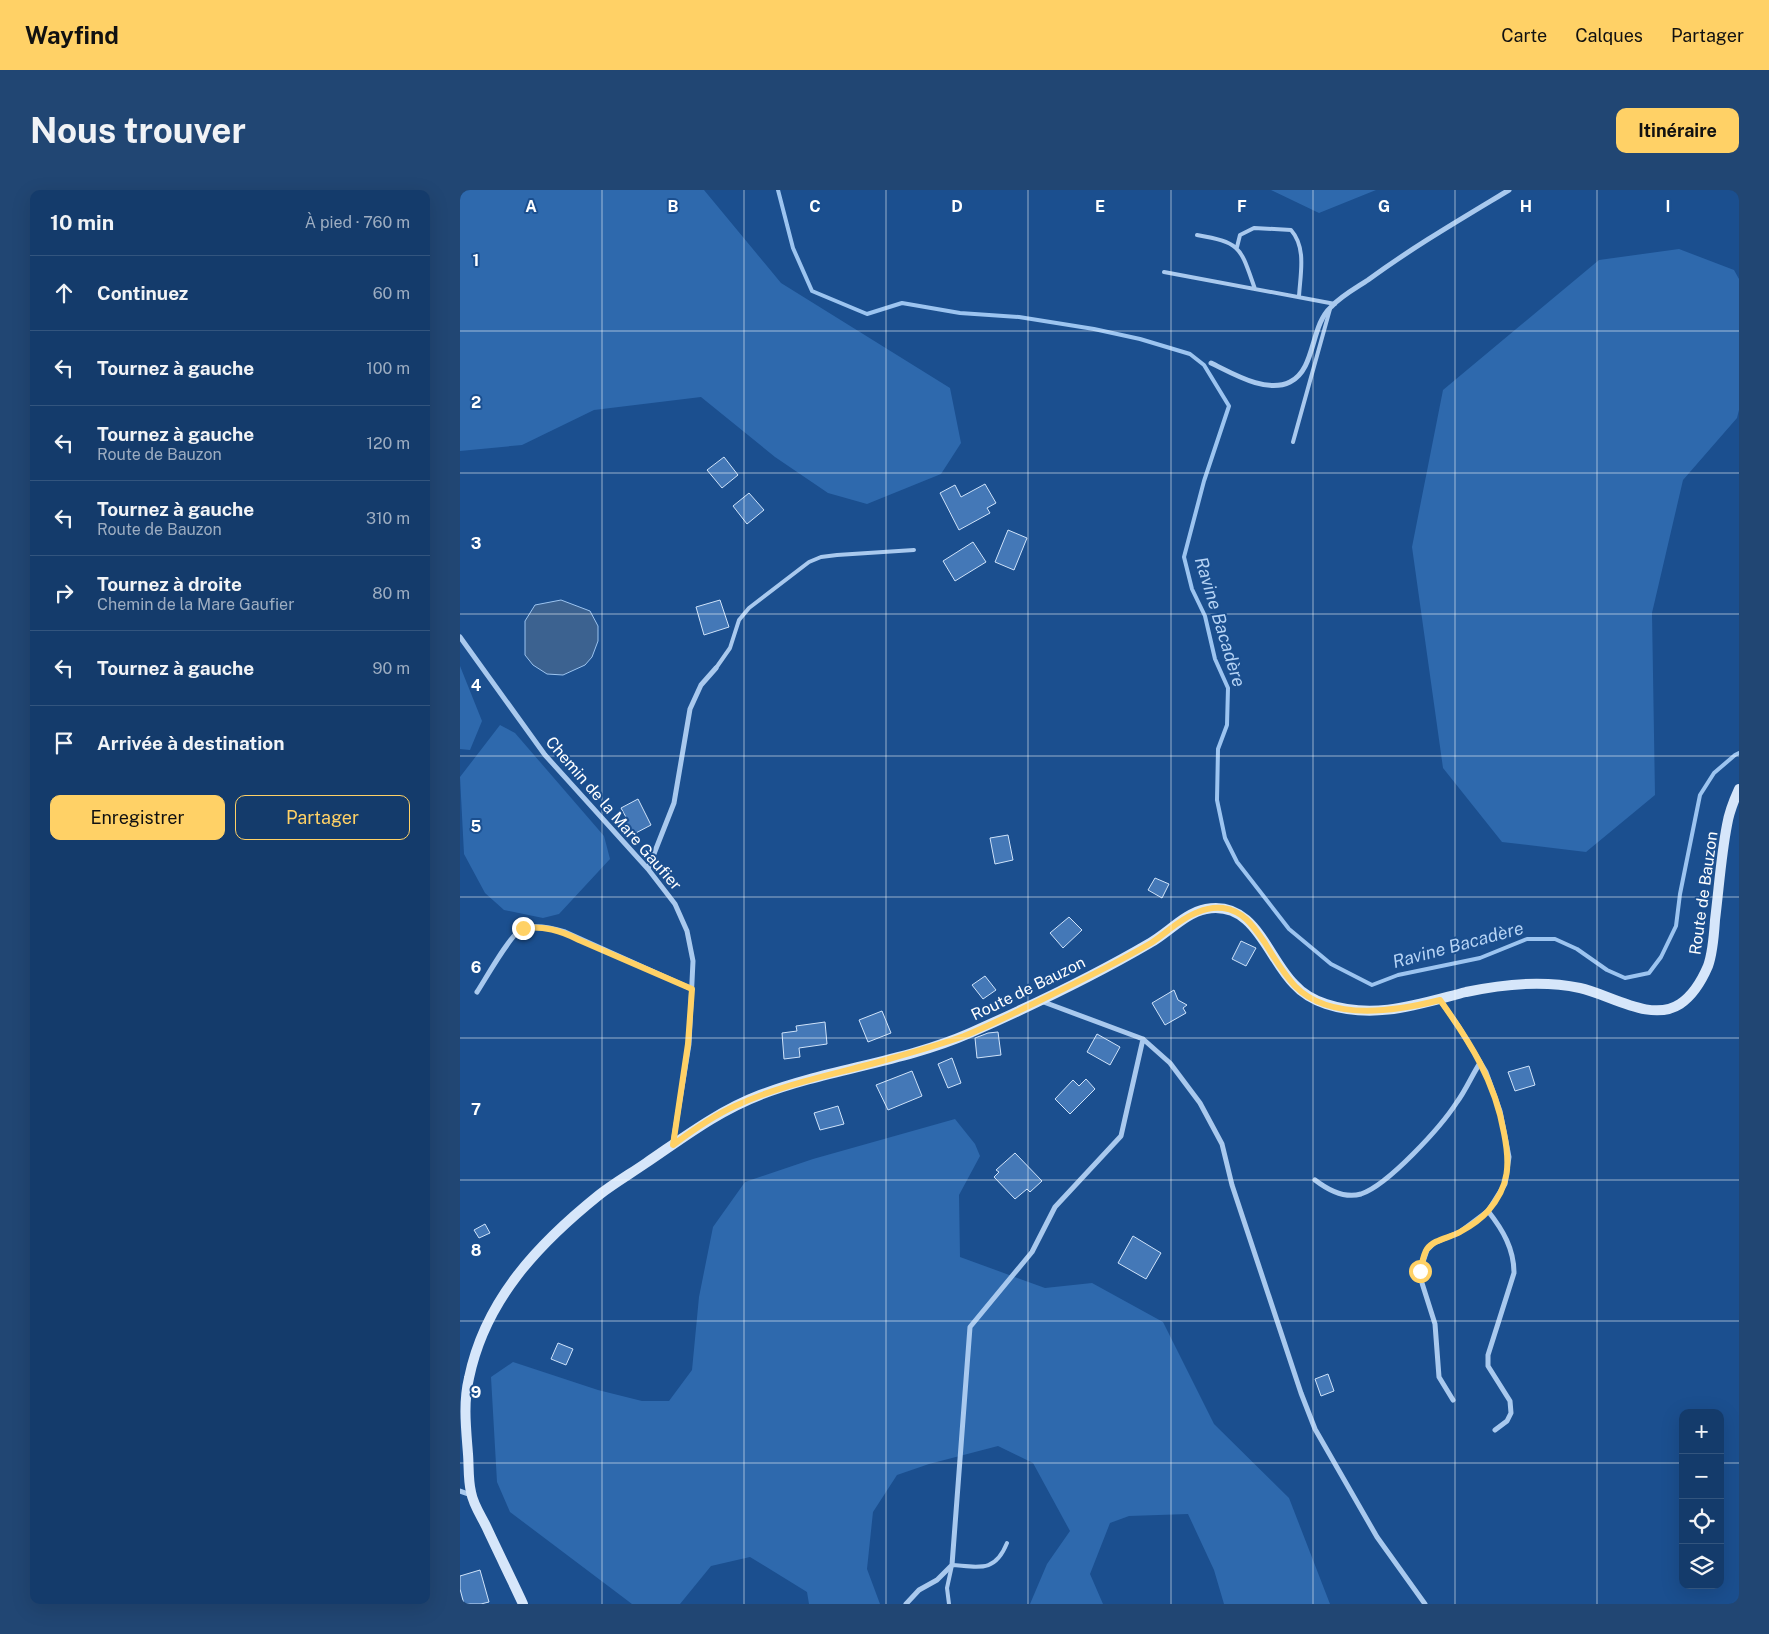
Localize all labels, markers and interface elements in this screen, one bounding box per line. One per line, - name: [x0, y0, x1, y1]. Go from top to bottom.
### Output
- text: Wayfind: [25, 21, 119, 49]
- text: Carte: [1501, 25, 1547, 46]
- text: Calques: [1575, 25, 1643, 46]
- text: Partager: [1671, 25, 1744, 46]
- button: Itinéraire: [1616, 108, 1739, 153]
- text: Nous trouver: [30, 110, 246, 151]
- text: A: [525, 197, 537, 216]
- text: B: [668, 197, 679, 216]
- text: C: [809, 197, 821, 216]
- text: D: [951, 197, 963, 216]
- text: E: [1095, 197, 1105, 216]
- text: F: [1237, 197, 1247, 216]
- text: G: [1378, 197, 1390, 216]
- text: H: [1520, 197, 1532, 216]
- text: I: [1666, 197, 1670, 216]
- text: 10 min: [50, 210, 114, 235]
- text: À pied · 760 m: [305, 213, 410, 232]
- text: 1: [473, 251, 479, 270]
- icon: ahead: [50, 279, 78, 307]
- text: Continuez: [97, 282, 188, 304]
- text: 60 m: [373, 284, 410, 303]
- icon: left: [50, 354, 78, 382]
- text: Tournez à gauche: [97, 357, 254, 379]
- text: 100 m: [366, 359, 410, 378]
- text: 2: [471, 393, 481, 412]
- text: Tournez à gauche: [97, 423, 254, 445]
- icon: left: [50, 429, 78, 457]
- text: 120 m: [366, 434, 410, 453]
- text: Route de Bauzon: [97, 445, 222, 464]
- text: Tournez à gauche: [97, 498, 254, 520]
- icon: left: [50, 504, 78, 532]
- text: 310 m: [366, 509, 410, 528]
- text: Route de Bauzon: [97, 520, 222, 539]
- text: 3: [471, 534, 481, 553]
- water label: Ravine Bacadère: [1191, 554, 1250, 690]
- text: Tournez à droite: [97, 573, 242, 595]
- icon: right: [50, 579, 78, 607]
- text: 80 m: [372, 584, 410, 603]
- text: Chemin de la Mare Gaufier: [97, 595, 294, 614]
- icon: left: [50, 654, 78, 682]
- text: Tournez à gauche: [97, 657, 254, 679]
- text: 90 m: [373, 659, 410, 678]
- text: 4: [471, 676, 482, 695]
- icon: arrive: [50, 729, 78, 757]
- text: Arrivée à destination: [97, 732, 285, 754]
- street label: Chemin de la Mare Gaufier: [542, 733, 686, 894]
- button: Enregistrer: [50, 795, 225, 840]
- button: Partager: [235, 795, 410, 840]
- text: 5: [471, 817, 482, 836]
- street label: Route de Bauzon: [1685, 830, 1722, 956]
- route end: [512, 917, 535, 940]
- water label: Ravine Bacadère: [1390, 917, 1526, 972]
- street label: Route de Bauzon: [968, 953, 1088, 1024]
- text: 6: [471, 958, 481, 977]
- text: 7: [471, 1100, 481, 1119]
- text: 8: [471, 1241, 482, 1260]
- route start: [1409, 1260, 1432, 1283]
- text: 9: [471, 1383, 481, 1402]
- map controls: [1679, 1409, 1724, 1589]
- button: +: [1679, 1409, 1724, 1454]
- button: −: [1679, 1454, 1724, 1499]
- button: locate: [1679, 1499, 1724, 1544]
- button: layers: [1679, 1544, 1724, 1589]

